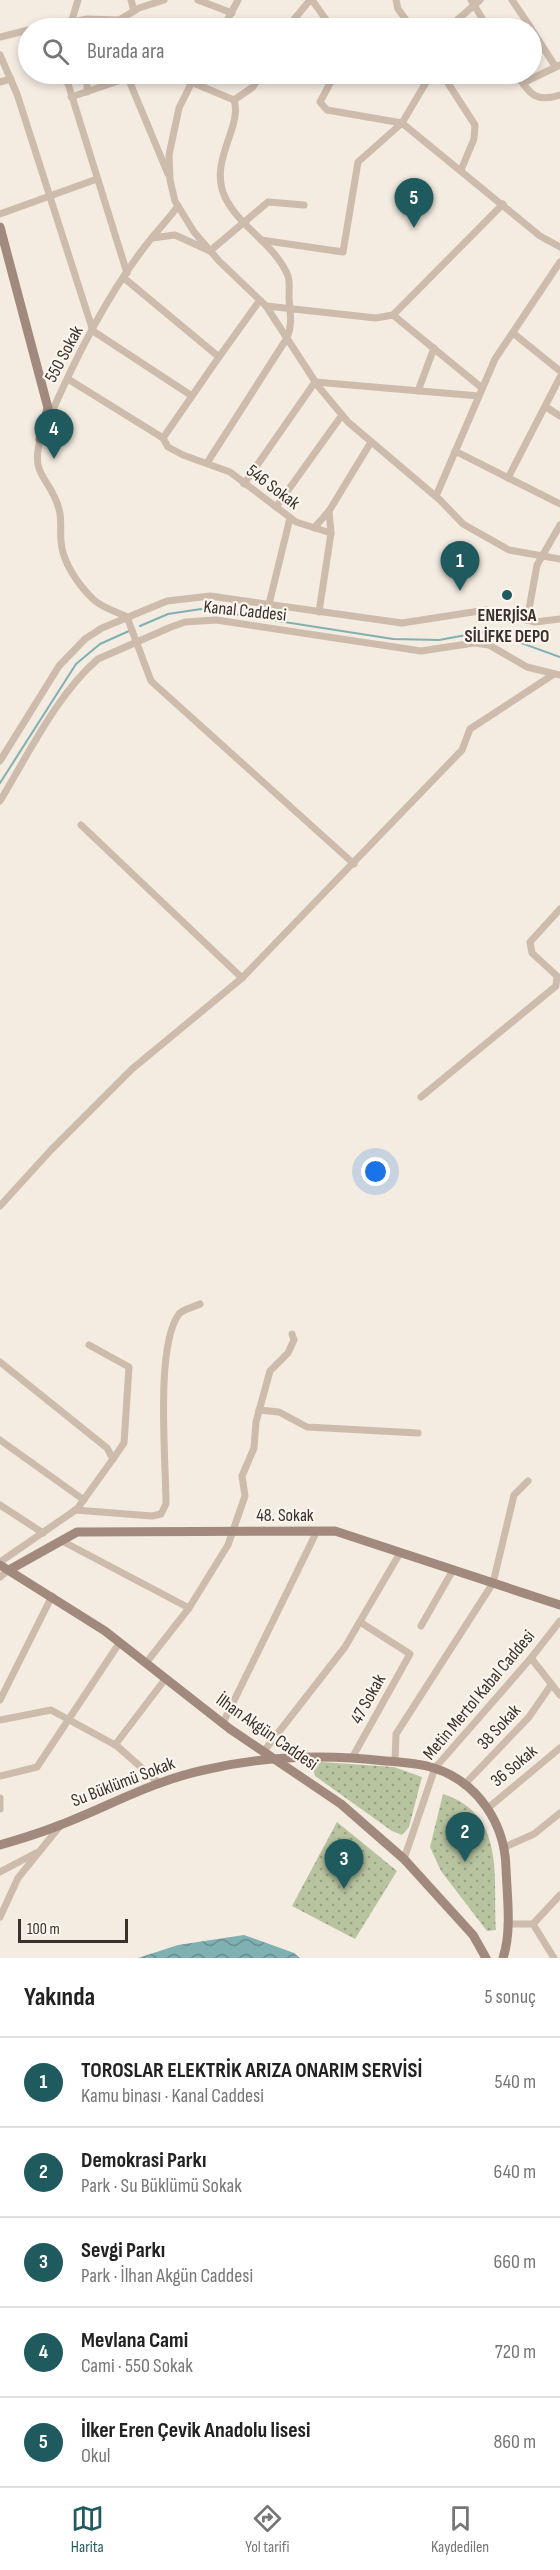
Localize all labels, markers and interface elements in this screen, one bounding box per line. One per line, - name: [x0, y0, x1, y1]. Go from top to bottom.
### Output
- search box: [18, 18, 542, 84]
- icon: search: [39, 35, 72, 68]
- text: Burada ara: [87, 38, 164, 65]
- pin: 5: [394, 178, 434, 228]
- street label: 550 Sokak: [40, 322, 88, 386]
- pin: 4: [34, 410, 74, 459]
- street label: 546 Sokak: [242, 460, 304, 514]
- pin: 1: [440, 542, 480, 591]
- marker: ENERJİSA SİLİFKE DEPO: [500, 588, 514, 602]
- street label: Kanal Caddesi: [203, 596, 287, 626]
- place label: ENERJİSA SİLİFKE DEPO: [465, 605, 549, 647]
- your location: [361, 1157, 390, 1186]
- street label: 48. Sokak: [256, 1505, 314, 1526]
- street label: Metin Mertol Kabal Caddesi: [419, 1626, 539, 1764]
- street label: 47 Sokak: [346, 1670, 390, 1727]
- street label: İlhan Akgün Caddesi: [212, 1689, 322, 1775]
- street label: 38 Sokak: [473, 1700, 525, 1754]
- street label: 36 Sokak: [487, 1740, 542, 1791]
- street label: Su Büklümü Sokak: [68, 1753, 178, 1811]
- pin: 2: [446, 1812, 484, 1862]
- pin: 3: [324, 1840, 364, 1889]
- scale bar: [18, 1916, 128, 1944]
- text: 100 m: [27, 1920, 60, 1939]
- text: Yakında: [24, 1982, 95, 2013]
- text: 5 sonuç: [484, 1985, 536, 2009]
- text: TOROSLAR ELEKTRİK ARIZA ONARIM SERVİSİ: [81, 2057, 422, 2084]
- text: 1: [40, 2070, 47, 2094]
- text: 540 m: [495, 2070, 536, 2094]
- text: Kamu binası · Kanal Caddesi: [81, 2084, 264, 2108]
- text: Demokrasi Parkı: [81, 2147, 206, 2174]
- text: 2: [39, 2160, 48, 2184]
- text: 640 m: [494, 2160, 536, 2184]
- text: Park · Su Büklümü Sokak: [81, 2174, 242, 2198]
- text: Sevgi Parkı: [81, 2237, 165, 2264]
- text: 3: [39, 2250, 48, 2274]
- text: 660 m: [494, 2250, 536, 2274]
- text: Park · İlhan Akgün Caddesi: [81, 2264, 253, 2288]
- text: Mevlana Cami: [81, 2327, 188, 2354]
- text: 4: [39, 2340, 48, 2364]
- text: 720 m: [495, 2340, 536, 2364]
- text: Cami · 550 Sokak: [81, 2354, 193, 2378]
- text: İlker Eren Çevik Anadolu lisesi: [81, 2417, 311, 2444]
- text: 5: [39, 2430, 48, 2454]
- text: 860 m: [494, 2430, 536, 2454]
- text: Okul: [81, 2444, 111, 2468]
- tab: Harita: [71, 2502, 104, 2557]
- tab: Yol tarifi: [245, 2502, 289, 2557]
- tab: Kaydedilen: [431, 2502, 489, 2557]

